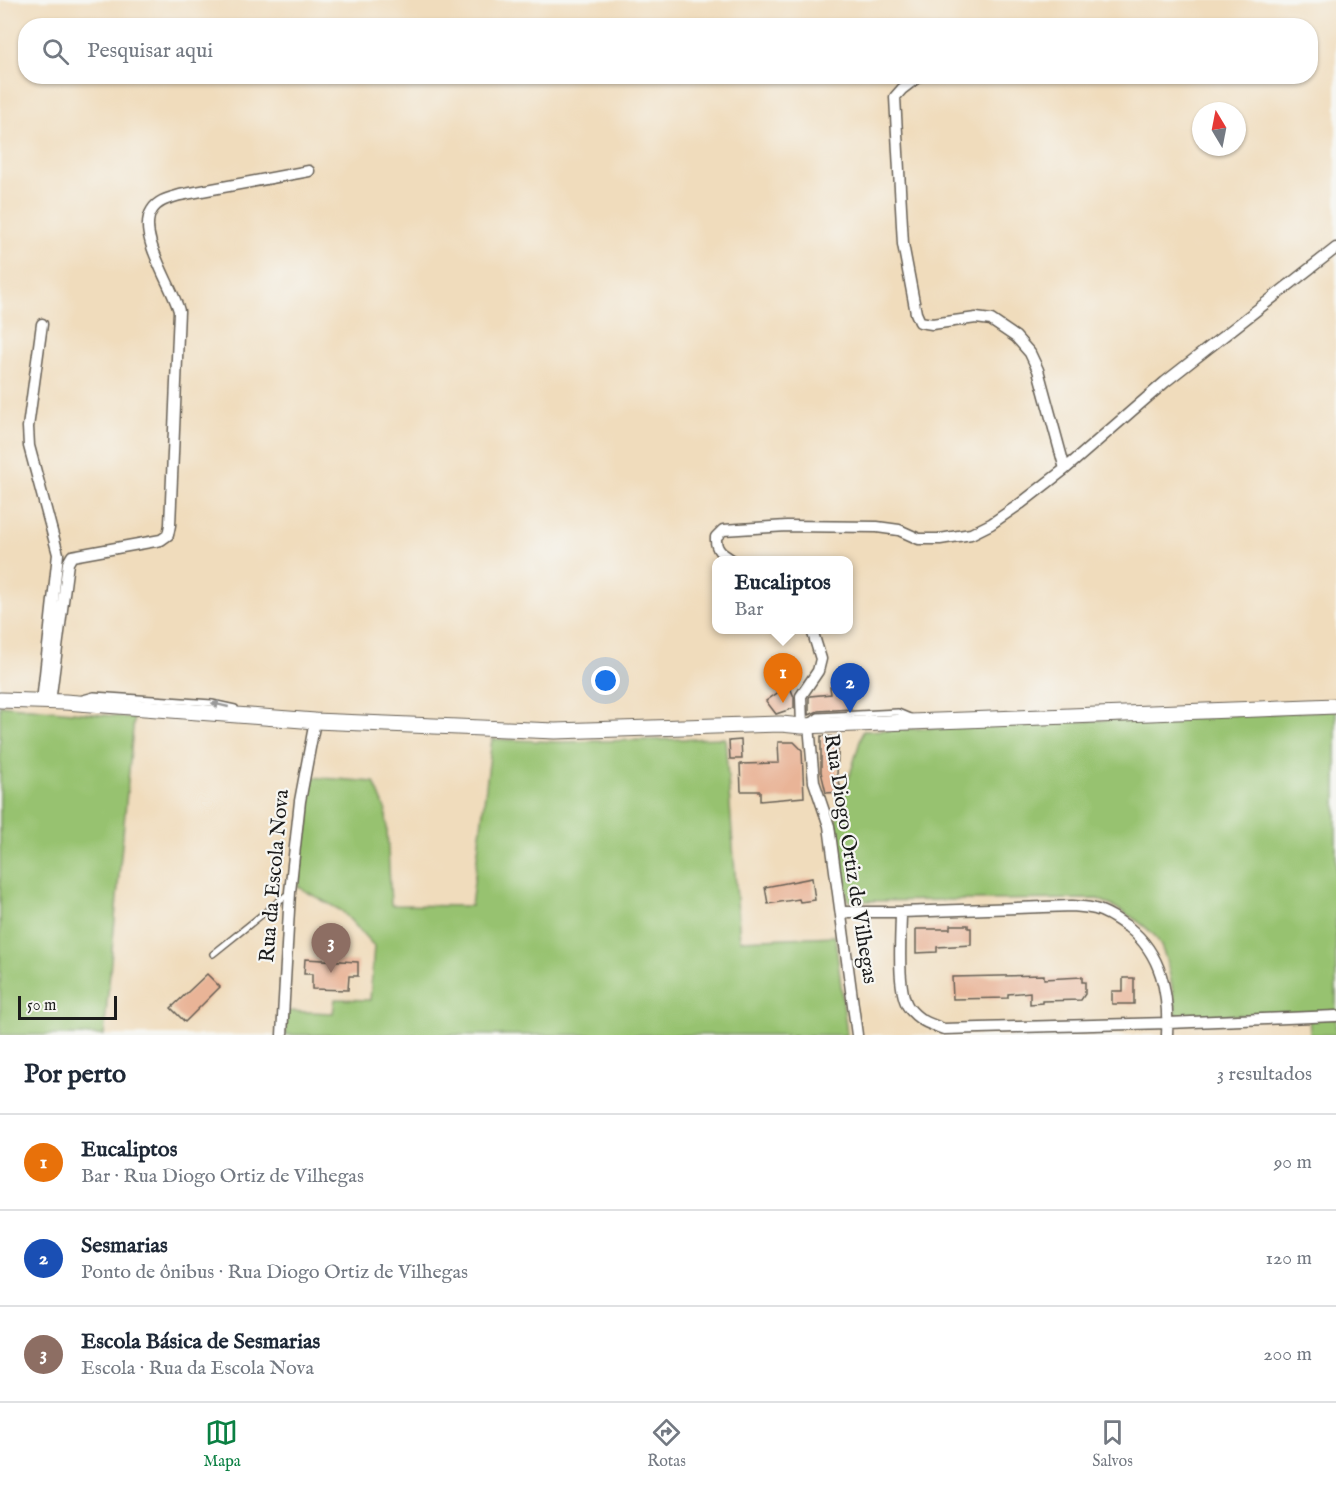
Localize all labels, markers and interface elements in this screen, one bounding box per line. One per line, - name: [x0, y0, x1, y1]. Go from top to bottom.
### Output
- search box: [18, 18, 1318, 84]
- icon: search: [39, 35, 72, 68]
- text: Pesquisar aqui: [87, 37, 213, 65]
- north arrow: [1192, 102, 1246, 156]
- popup: [712, 556, 853, 634]
- text: Eucaliptos: [734, 569, 831, 597]
- text: Bar: [734, 597, 763, 622]
- pin: 1: [764, 654, 802, 703]
- pin: 2: [830, 664, 870, 713]
- your location: [591, 666, 620, 695]
- one-way arrow: [211, 699, 230, 709]
- street label: Rua Diogo Ortiz de Vilhegas: [817, 732, 883, 986]
- street label: Rua da Escola Nova: [254, 787, 296, 964]
- pin: 3: [312, 924, 350, 973]
- scale bar: [18, 993, 117, 1020]
- text: 50 m: [27, 996, 56, 1016]
- text: Por perto: [24, 1058, 126, 1091]
- text: 3 resultados: [1217, 1062, 1312, 1087]
- text: Eucaliptos: [81, 1136, 177, 1164]
- text: 1: [40, 1150, 47, 1175]
- text: 90 m: [1274, 1150, 1312, 1175]
- text: Bar · Rua Diogo Ortiz de Vilhegas: [81, 1164, 364, 1189]
- text: Sesmarias: [81, 1232, 168, 1260]
- text: 2: [39, 1246, 48, 1271]
- text: 120 m: [1266, 1246, 1312, 1271]
- text: Ponto de ônibus · Rua Diogo Ortiz de Vilhegas: [81, 1260, 468, 1285]
- text: Escola Básica de Sesmarias: [81, 1328, 320, 1356]
- text: 3: [40, 1342, 47, 1367]
- text: 200 m: [1263, 1342, 1312, 1367]
- text: Escola · Rua da Escola Nova: [81, 1356, 314, 1381]
- tab: Mapa: [203, 1416, 241, 1472]
- tab: Rotas: [647, 1416, 686, 1472]
- tab: Salvos: [1092, 1416, 1133, 1472]

